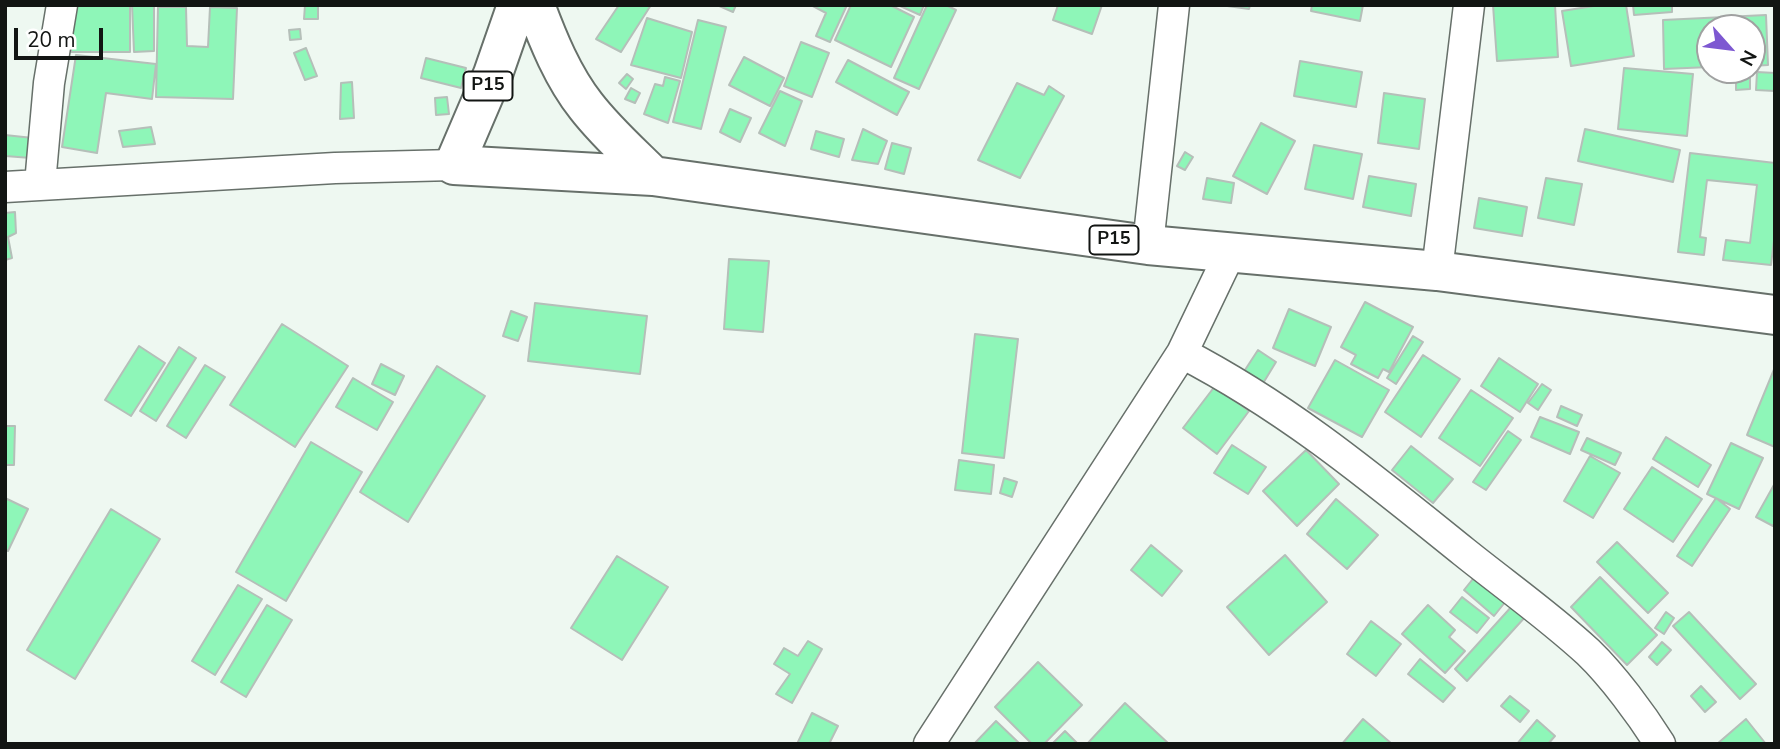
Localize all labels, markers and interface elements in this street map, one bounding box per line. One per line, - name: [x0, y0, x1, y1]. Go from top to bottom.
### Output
- scale bar: [18, 14, 107, 58]
- north arrow: [1696, 14, 1766, 84]
- text: 20 m: [27, 26, 76, 54]
- text: N: [1733, 46, 1763, 70]
- road number: P15: [463, 72, 512, 100]
- road number: P15: [1090, 226, 1138, 254]

